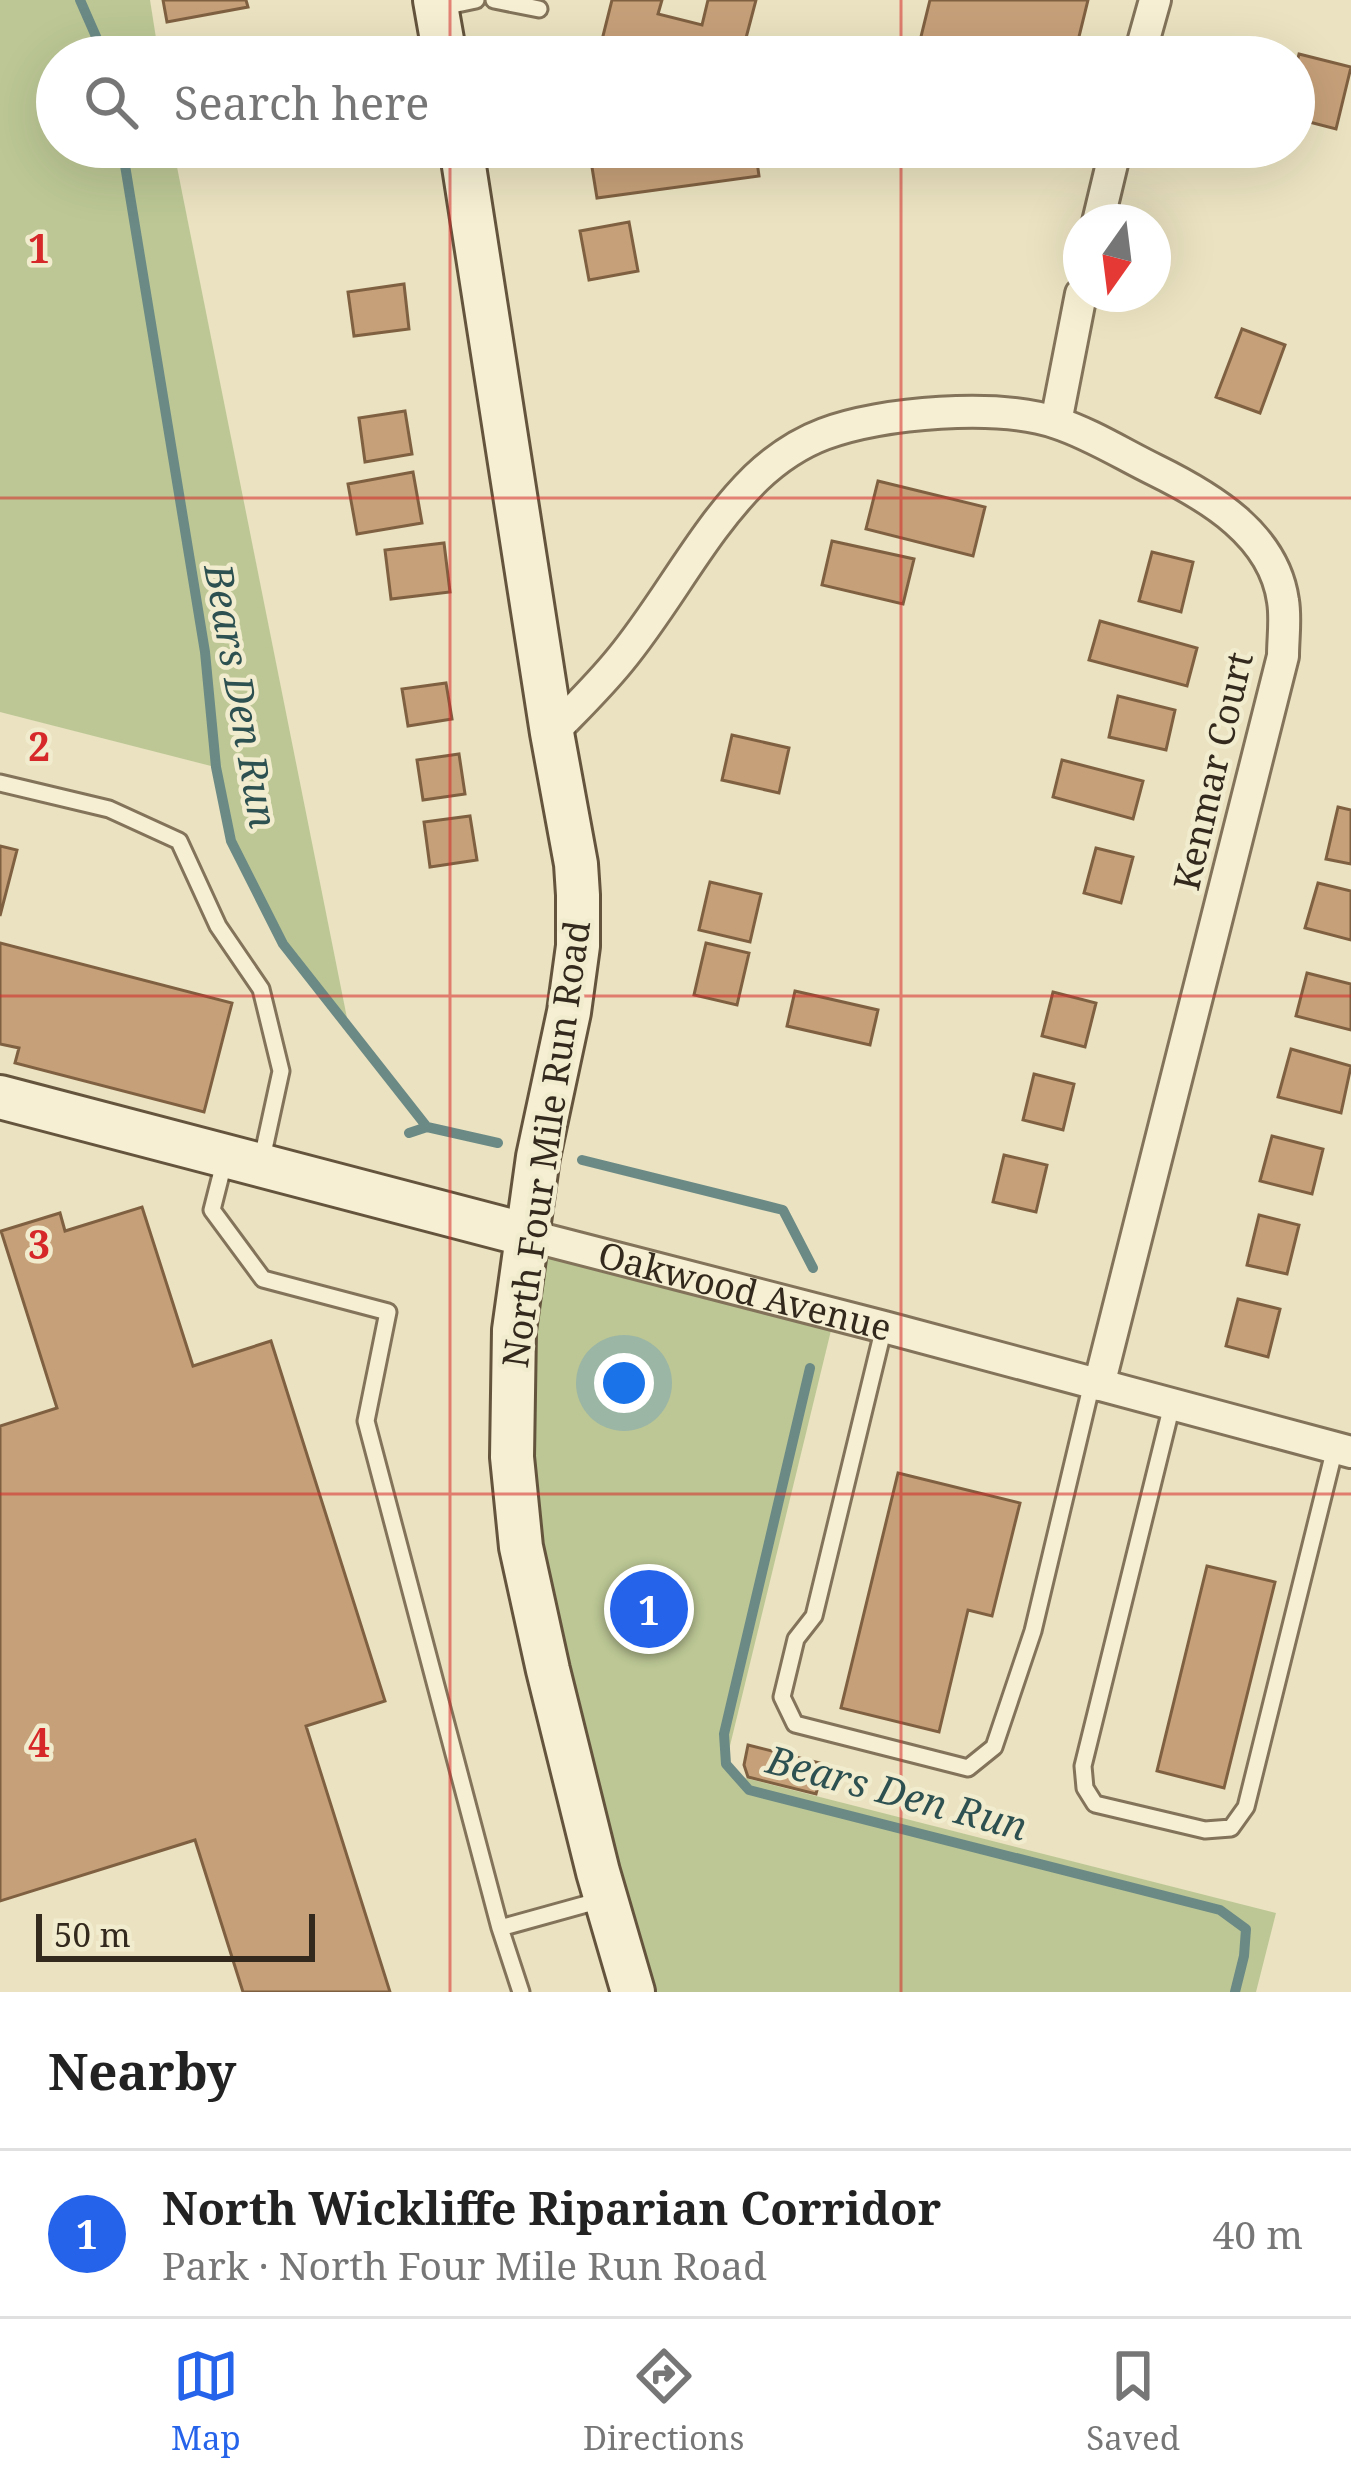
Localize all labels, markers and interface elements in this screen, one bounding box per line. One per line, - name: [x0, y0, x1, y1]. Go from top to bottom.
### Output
- search box: [36, 36, 1315, 168]
- icon: search: [78, 69, 144, 135]
- text: Search here: [174, 72, 429, 133]
- north arrow: [1063, 204, 1171, 312]
- text: 1: [28, 221, 50, 274]
- water label: Bears Den Run: [193, 558, 292, 832]
- street label: Kenmar Court: [1161, 647, 1264, 895]
- text: 2: [28, 719, 50, 772]
- street label: North Four Mile Run Road: [490, 917, 601, 1371]
- text: 3: [28, 1217, 50, 1270]
- street label: Oakwood Avenue: [593, 1229, 897, 1352]
- your location: [594, 1353, 654, 1413]
- pin: 1: [610, 1564, 688, 1654]
- text: 4: [28, 1715, 50, 1768]
- water label: Bears Den Run: [760, 1731, 1033, 1852]
- scale bar: [36, 1908, 315, 1961]
- text: 50 m: [54, 1912, 131, 1957]
- text: Nearby: [48, 2035, 236, 2105]
- text: North Wickliffe Riparian Corridor: [162, 2177, 941, 2238]
- text: 1: [76, 2207, 98, 2260]
- text: 40 m: [1212, 2207, 1303, 2260]
- text: Park · North Four Mile Run Road: [162, 2238, 767, 2291]
- tab: Map: [171, 2343, 241, 2460]
- tab: Directions: [583, 2343, 744, 2460]
- tab: Saved: [1086, 2343, 1180, 2460]

